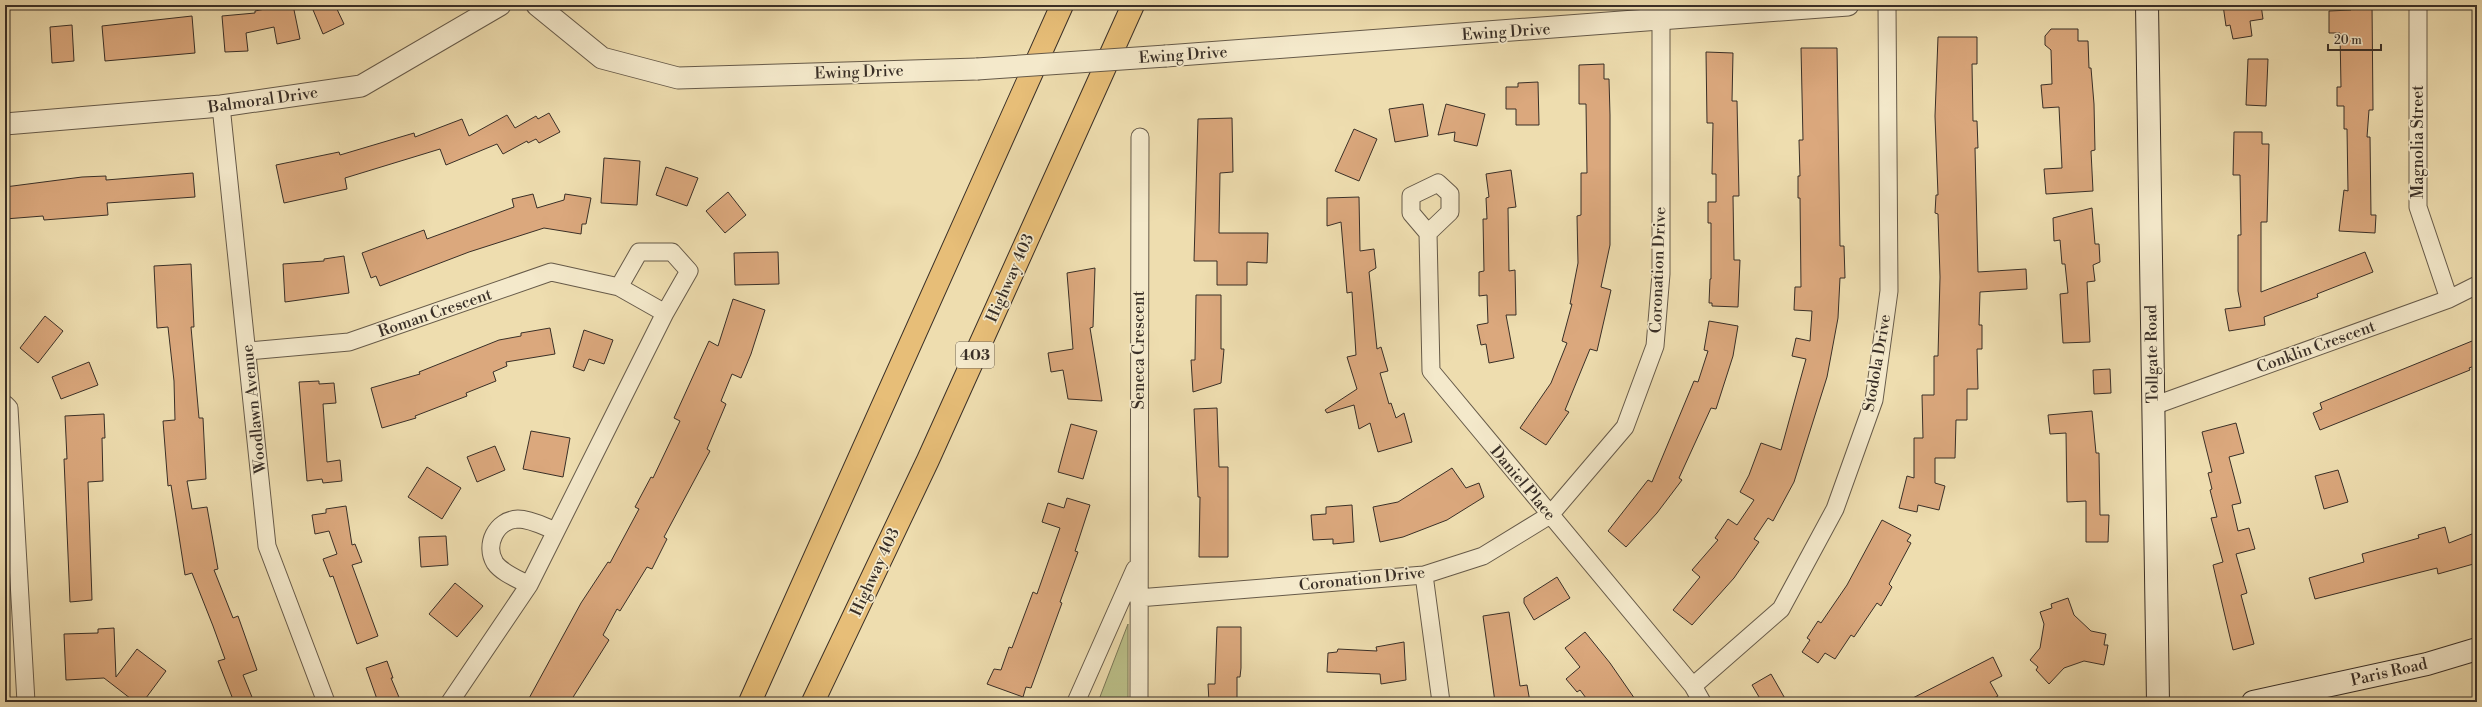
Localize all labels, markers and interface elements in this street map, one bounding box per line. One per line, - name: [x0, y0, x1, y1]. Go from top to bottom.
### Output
- street label: Ewing Drive: [1461, 19, 1551, 45]
- scale bar: [2328, 26, 2381, 52]
- text: 20 m: [2334, 33, 2362, 48]
- street label: Ewing Drive: [1138, 42, 1228, 68]
- street label: Ewing Drive: [814, 60, 904, 84]
- street label: Balmoral Drive: [206, 82, 319, 118]
- street label: Magnolia Street: [2408, 85, 2428, 199]
- street label: Coronation Drive: [1646, 206, 1670, 334]
- street label: Highway 403: [982, 230, 1039, 325]
- street label: Roman Crescent: [375, 284, 495, 342]
- street label: Seneca Crescent: [1129, 290, 1149, 409]
- street label: Tollgate Road: [2141, 304, 2163, 404]
- street label: Stodola Drive: [1859, 313, 1895, 413]
- street label: Conklin Crescent: [2254, 316, 2378, 378]
- road number: 403: [956, 342, 994, 368]
- street label: Woodlawn Avenue: [237, 343, 271, 476]
- street label: Daniel Place: [1486, 442, 1560, 524]
- street label: Highway 403: [846, 525, 904, 619]
- street label: Coronation Drive: [1298, 562, 1426, 596]
- street label: Paris Road: [2349, 653, 2429, 691]

